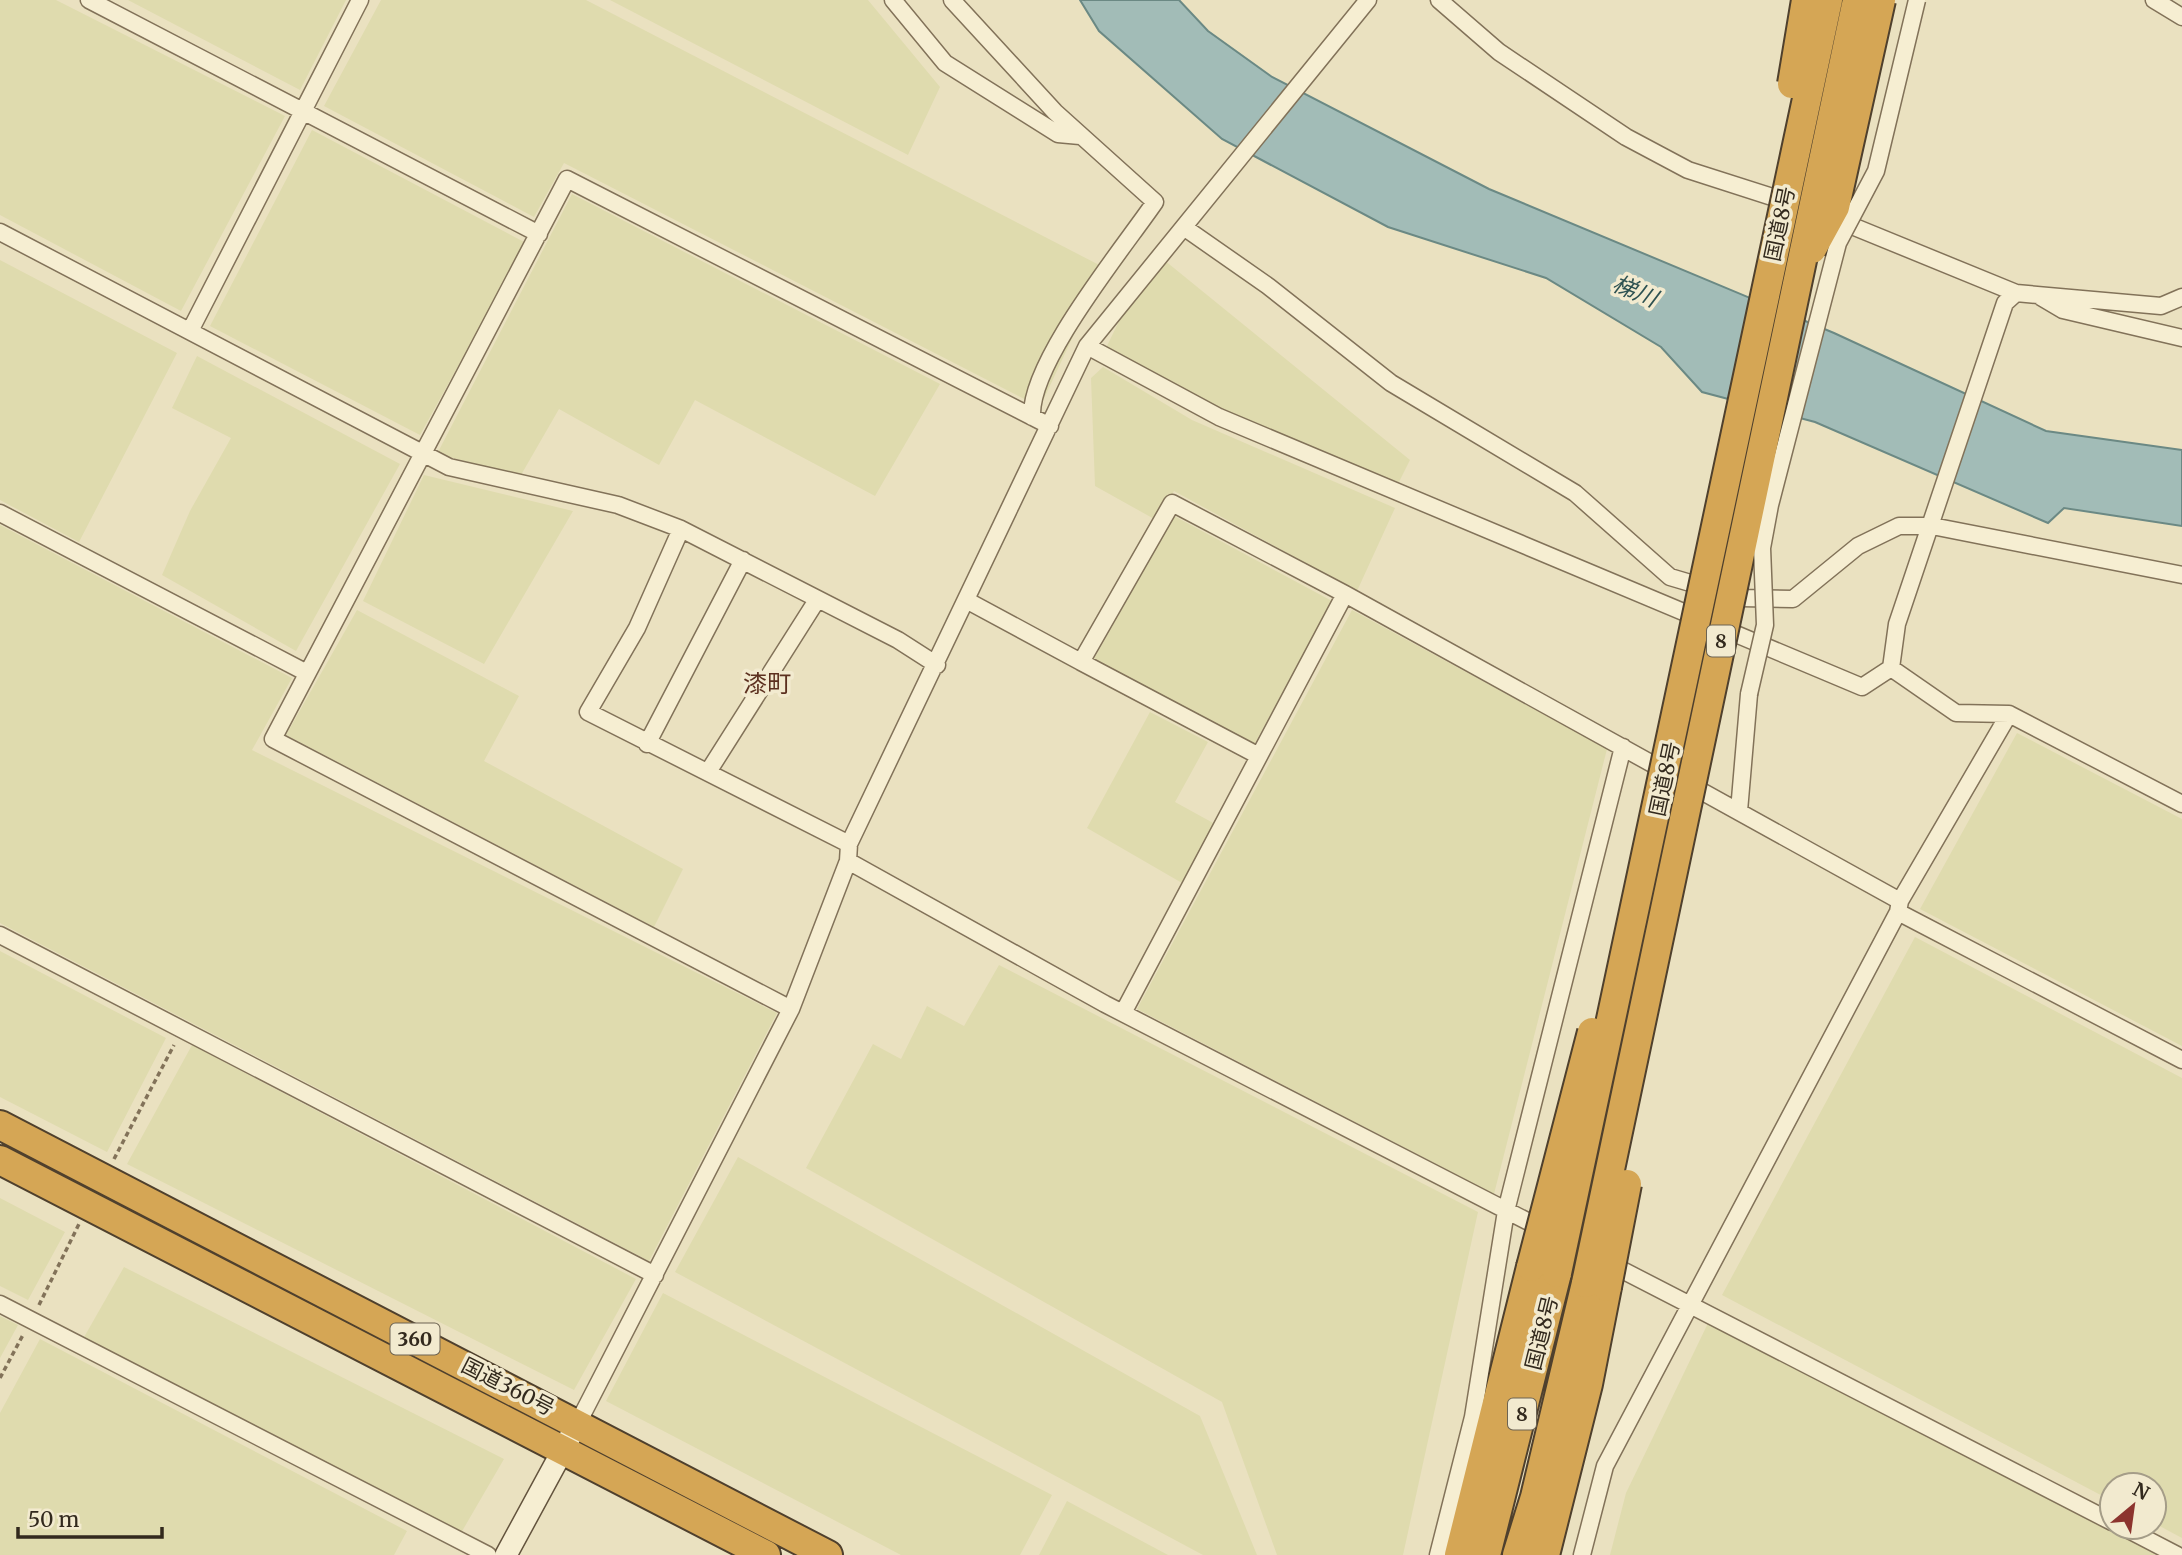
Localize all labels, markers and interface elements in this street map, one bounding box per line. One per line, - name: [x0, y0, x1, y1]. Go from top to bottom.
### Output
- street label: 国道8号: [1758, 184, 1801, 264]
- water label: 梯川: [1608, 268, 1665, 314]
- road number: 8: [1707, 626, 1735, 656]
- district label: 漆町: [743, 668, 791, 699]
- street label: 国道8号: [1643, 739, 1686, 819]
- street label: 国道8号: [1519, 1293, 1564, 1373]
- road number: 360: [390, 1324, 440, 1354]
- street label: 国道360号: [457, 1352, 559, 1421]
- road number: 8: [1508, 1398, 1536, 1430]
- north arrow: [2098, 1471, 2168, 1541]
- text: N: [2129, 1477, 2154, 1505]
- scale bar: [18, 1496, 161, 1540]
- text: 50 m: [28, 1506, 79, 1533]

